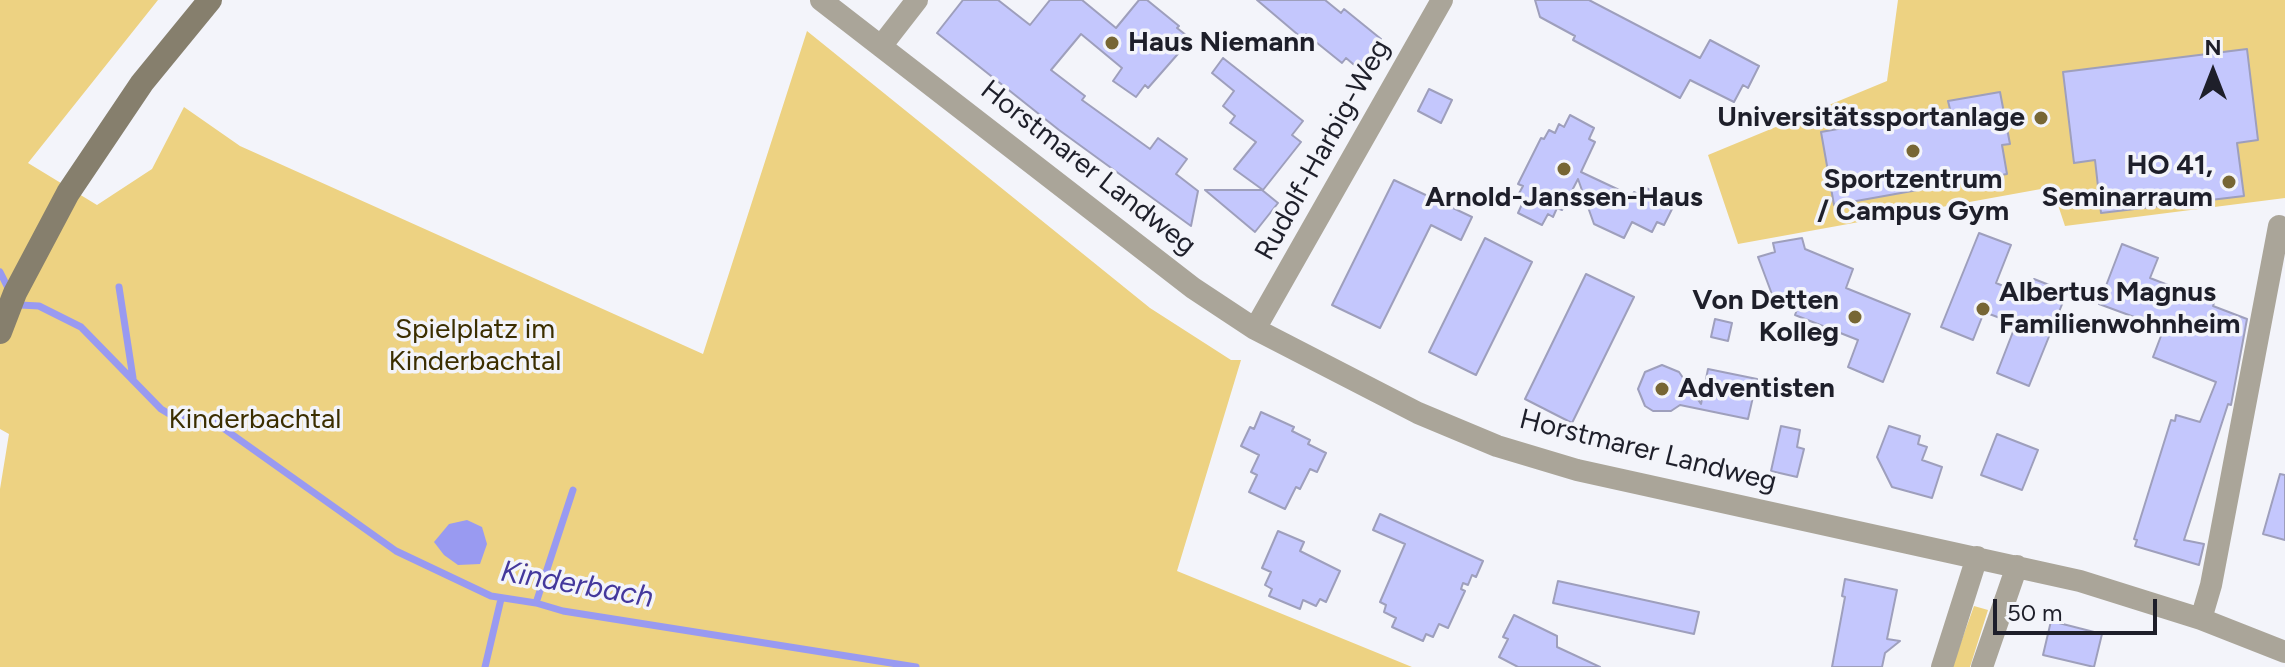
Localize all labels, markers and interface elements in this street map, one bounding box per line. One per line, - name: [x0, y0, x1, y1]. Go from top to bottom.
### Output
- place label: Haus Niemann: [1128, 26, 1315, 60]
- north arrow: [2173, 32, 2253, 112]
- marker: Haus Niemann: [1103, 34, 1121, 52]
- street label: Rudolf-Harbig-Weg: [1248, 34, 1398, 266]
- text: N: [2204, 34, 2222, 61]
- street label: Horstmarer Landweg: [974, 74, 1202, 262]
- place label: Universitätssportanlage: [1717, 101, 2025, 135]
- marker: Universitätssportanlage: [2032, 109, 2050, 127]
- marker: Sportzentrum / Campus Gym: [1904, 142, 1922, 160]
- place label: HO 41, Seminarraum: [2041, 149, 2213, 215]
- marker: Arnold-Janssen-Haus: [1555, 160, 1573, 178]
- place label: Sportzentrum / Campus Gym: [1817, 163, 2009, 229]
- marker: HO 41, Seminarraum: [2220, 173, 2238, 191]
- place label: Arnold-Janssen-Haus: [1425, 181, 1703, 215]
- place label: Albertus Magnus Familienwohnheim: [1999, 276, 2240, 342]
- place label: Von Detten Kolleg: [1692, 284, 1839, 350]
- marker: Albertus Magnus Familienwohnheim: [1974, 300, 1992, 318]
- marker: Von Detten Kolleg: [1846, 308, 1864, 326]
- park label: Spielplatz im Kinderbachtal: [389, 313, 561, 379]
- place label: Adventisten: [1678, 372, 1835, 406]
- marker: Adventisten: [1653, 380, 1671, 398]
- park label: Kinderbachtal: [169, 403, 341, 437]
- street label: Horstmarer Landweg: [1516, 403, 1780, 499]
- water label: Kinderbach: [498, 554, 656, 616]
- scale bar: [1997, 583, 2161, 633]
- text: 50 m: [2007, 598, 2063, 627]

